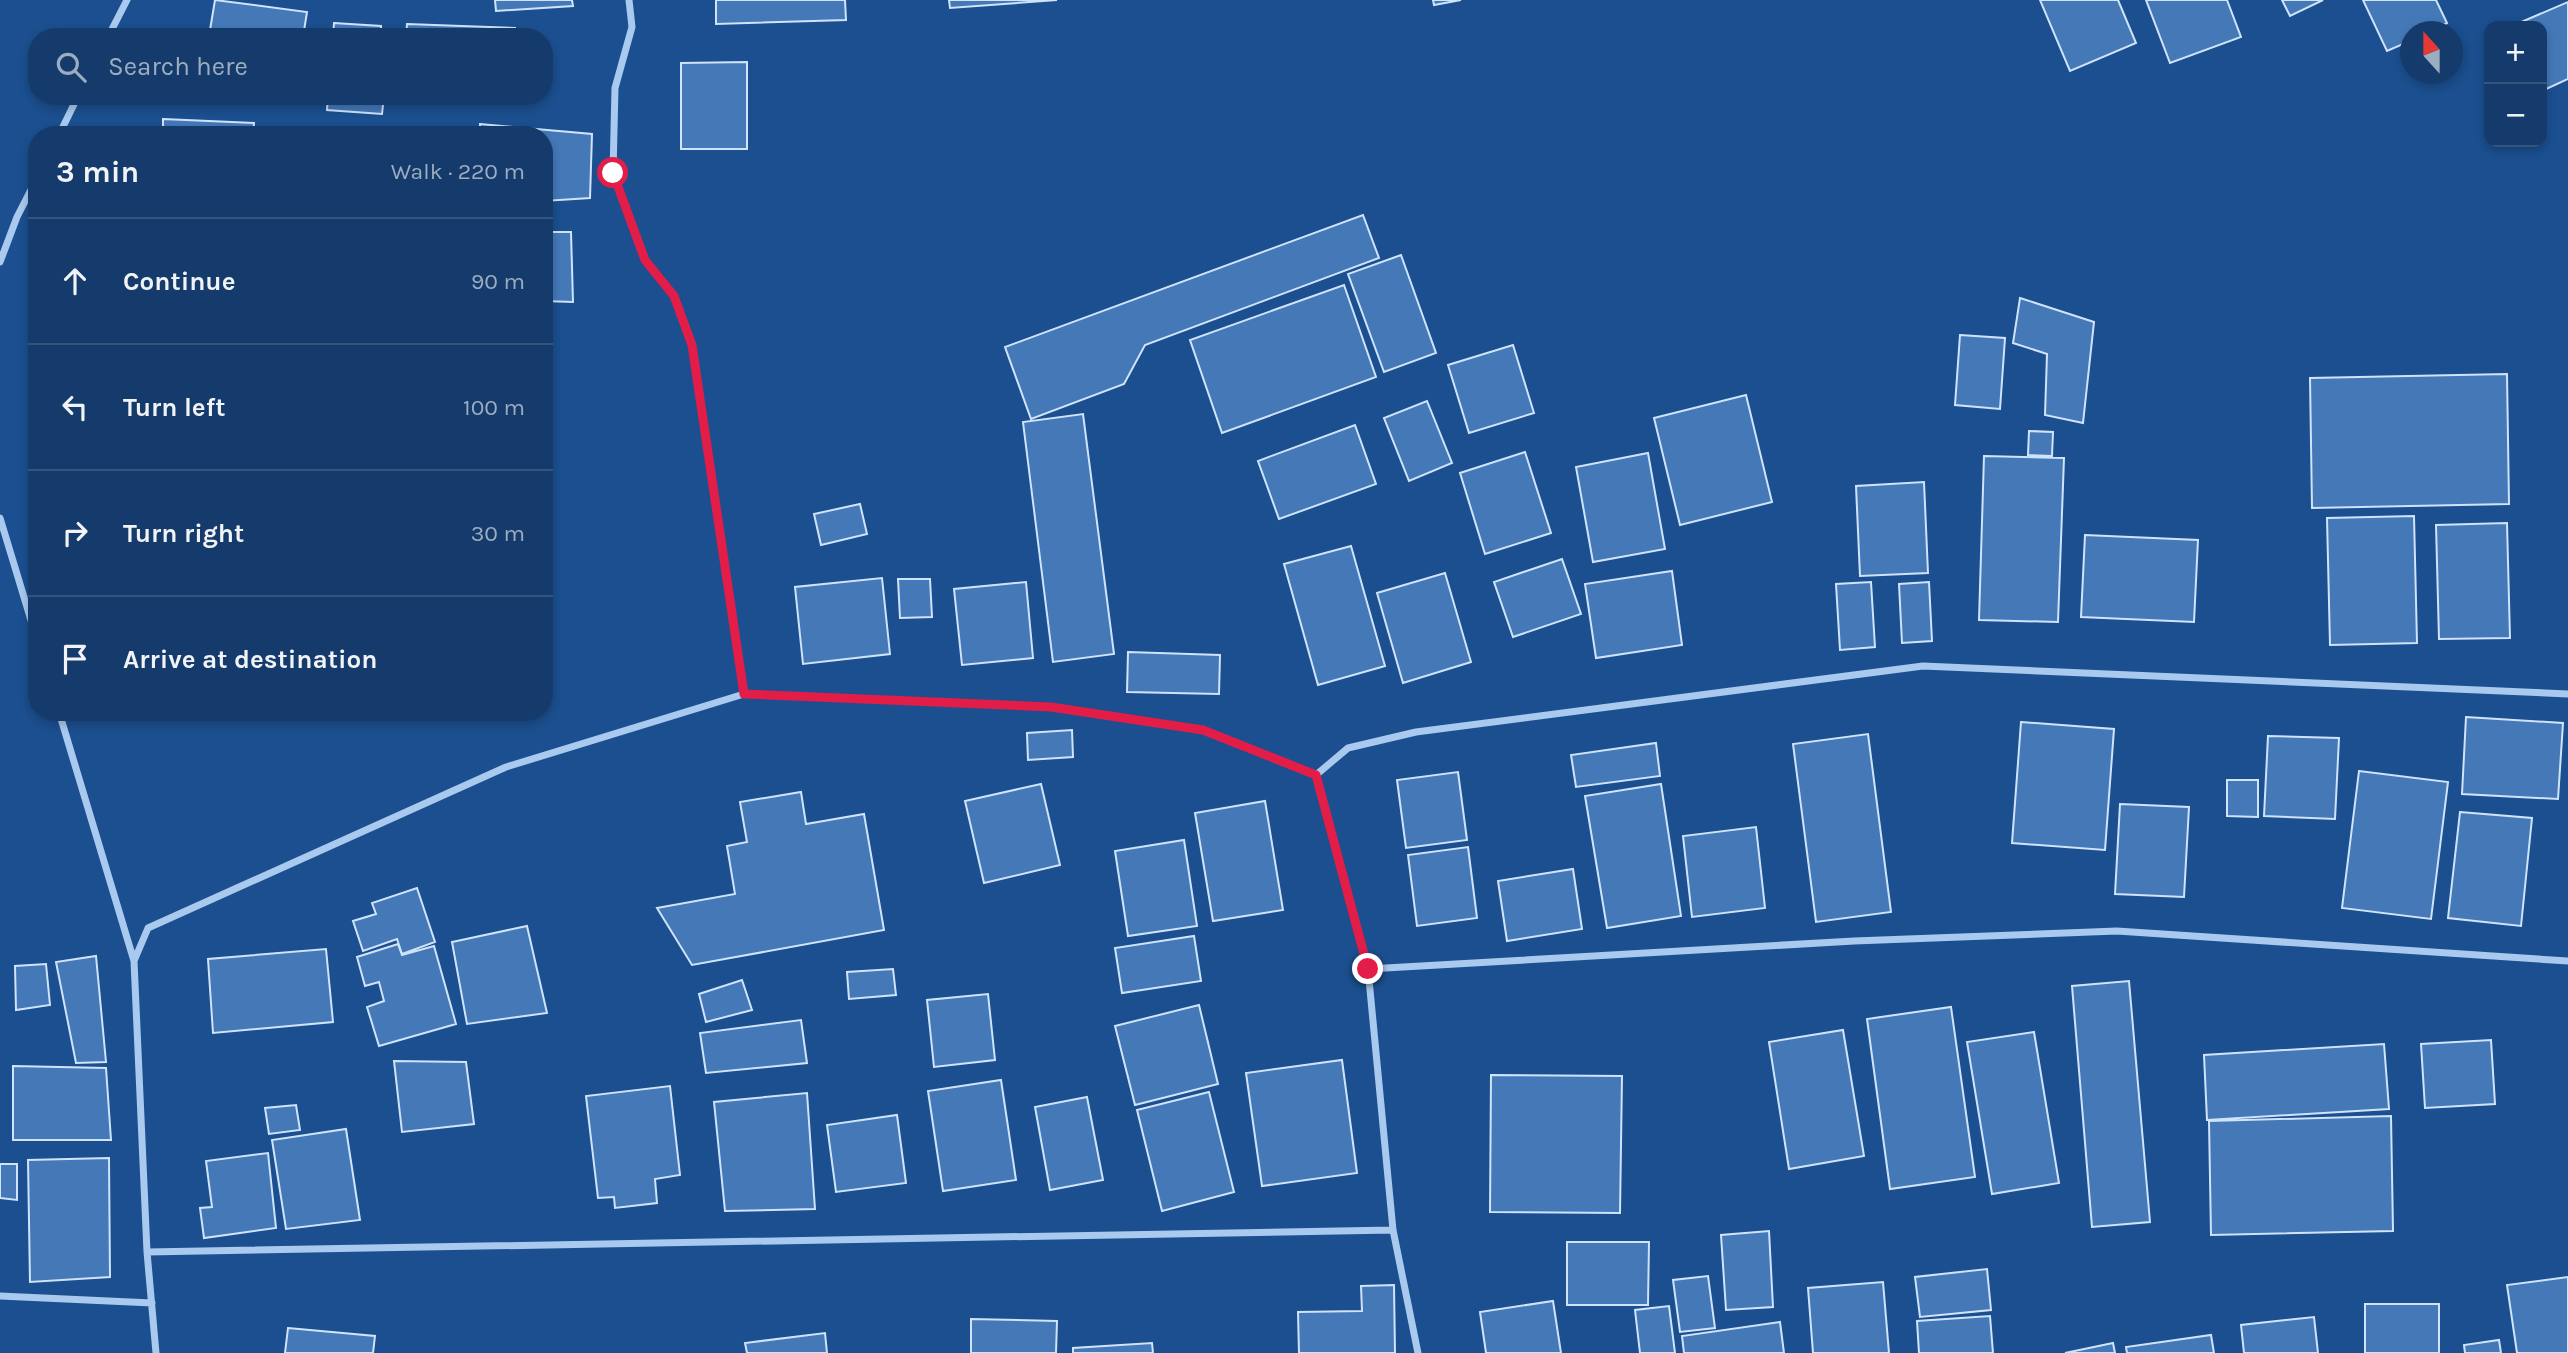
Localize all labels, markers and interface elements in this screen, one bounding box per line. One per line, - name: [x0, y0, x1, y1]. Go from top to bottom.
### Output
- north arrow: [2400, 21, 2463, 84]
- map controls: [2484, 21, 2547, 147]
- button: +: [2484, 21, 2547, 84]
- search box: [28, 28, 553, 105]
- icon: search: [52, 48, 90, 86]
- text: Search here: [108, 51, 248, 82]
- button: −: [2484, 84, 2547, 147]
- text: 3 min: [56, 154, 139, 190]
- route start: [597, 157, 628, 188]
- text: Walk · 220 m: [391, 158, 525, 185]
- icon: ahead: [56, 262, 94, 300]
- text: Continue: [123, 266, 235, 297]
- text: 90 m: [471, 268, 525, 295]
- icon: left: [56, 388, 94, 426]
- text: Turn left: [123, 392, 225, 423]
- text: 100 m: [463, 394, 525, 421]
- icon: right: [56, 514, 94, 552]
- text: Turn right: [123, 518, 244, 549]
- text: 30 m: [471, 520, 525, 547]
- icon: arrive: [56, 640, 94, 678]
- text: Arrive at destination: [123, 644, 377, 675]
- route end: [1352, 953, 1383, 984]

